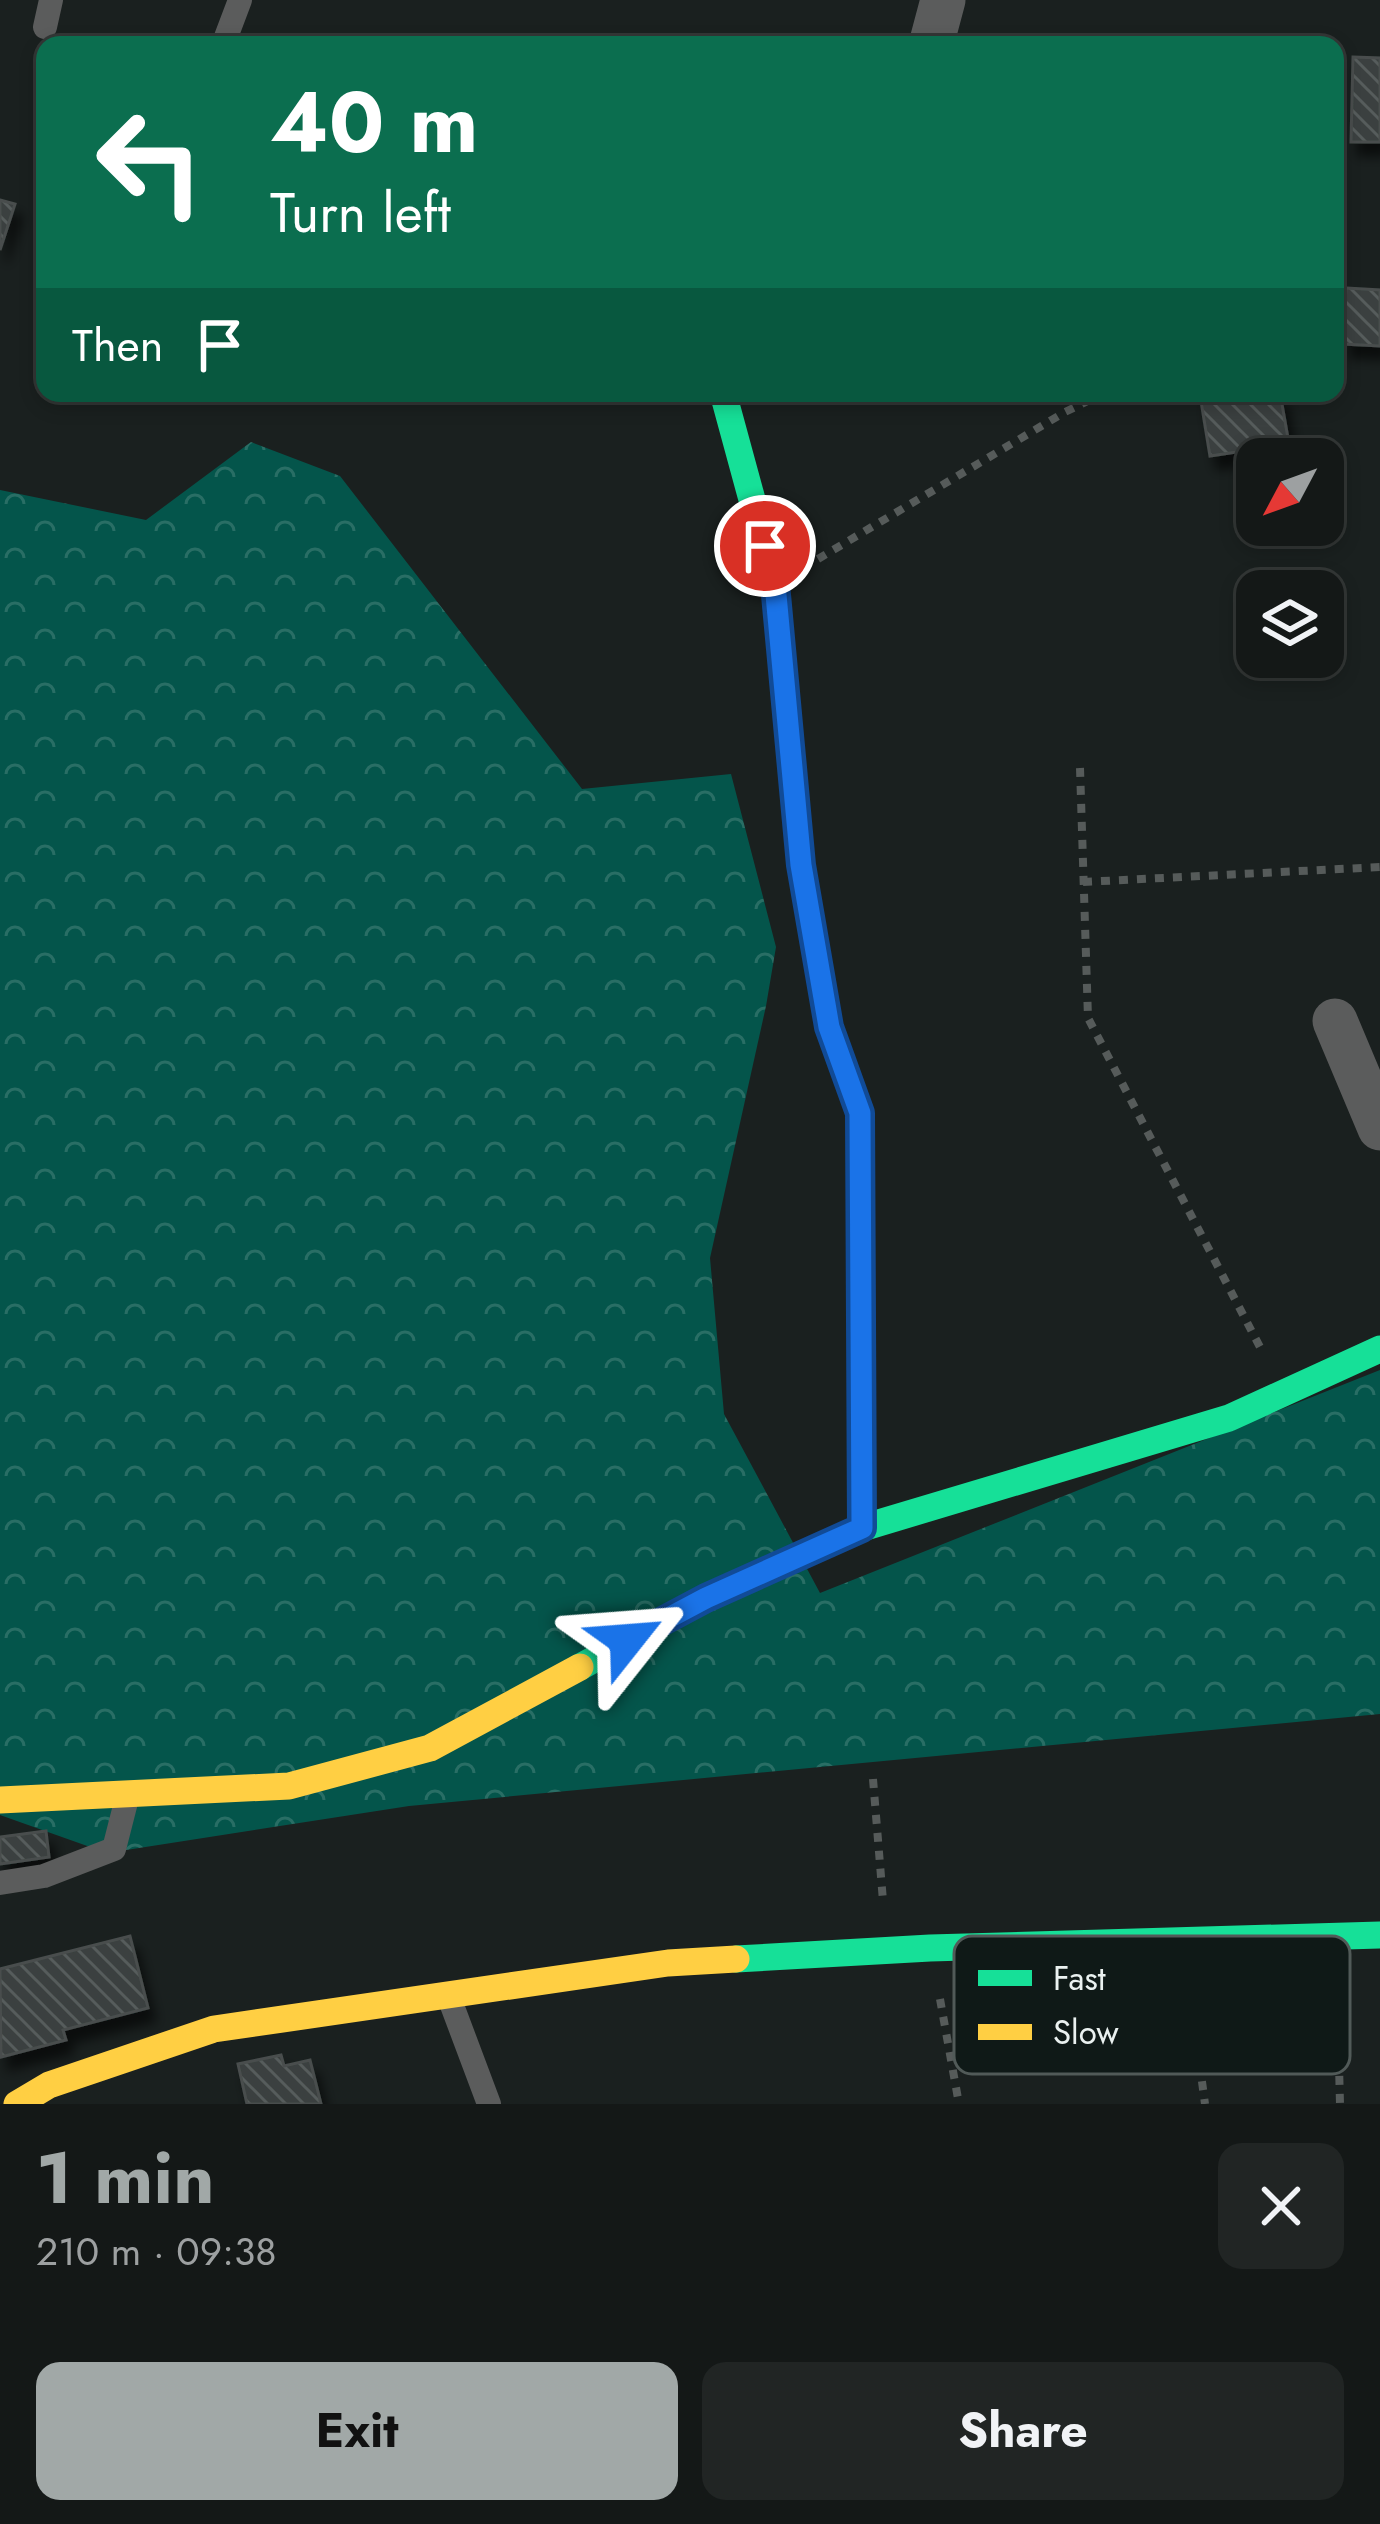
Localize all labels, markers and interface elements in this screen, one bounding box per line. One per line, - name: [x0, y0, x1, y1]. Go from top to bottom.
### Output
- text: 40 m: [270, 62, 478, 184]
- icon: left: [72, 84, 228, 240]
- text: Turn left: [270, 174, 451, 252]
- icon: arrive: [187, 312, 253, 378]
- text: Then: [72, 313, 163, 378]
- north arrow: [1236, 438, 1344, 546]
- map controls: [1236, 438, 1344, 678]
- pin: [714, 495, 816, 597]
- icon: arrive: [732, 513, 798, 579]
- button: layers: [1236, 570, 1344, 678]
- position arrow: [564, 1577, 690, 1703]
- legend: [954, 1936, 1350, 2074]
- text: Fast: [1053, 1955, 1106, 2002]
- text: Slow: [1053, 2009, 1119, 2056]
- text: 1 min: [36, 2126, 215, 2230]
- button: close: [1218, 2143, 1344, 2269]
- text: 210 m · 09:38: [36, 2223, 277, 2280]
- button: Exit: [36, 2362, 678, 2500]
- button: Share: [702, 2362, 1344, 2500]

